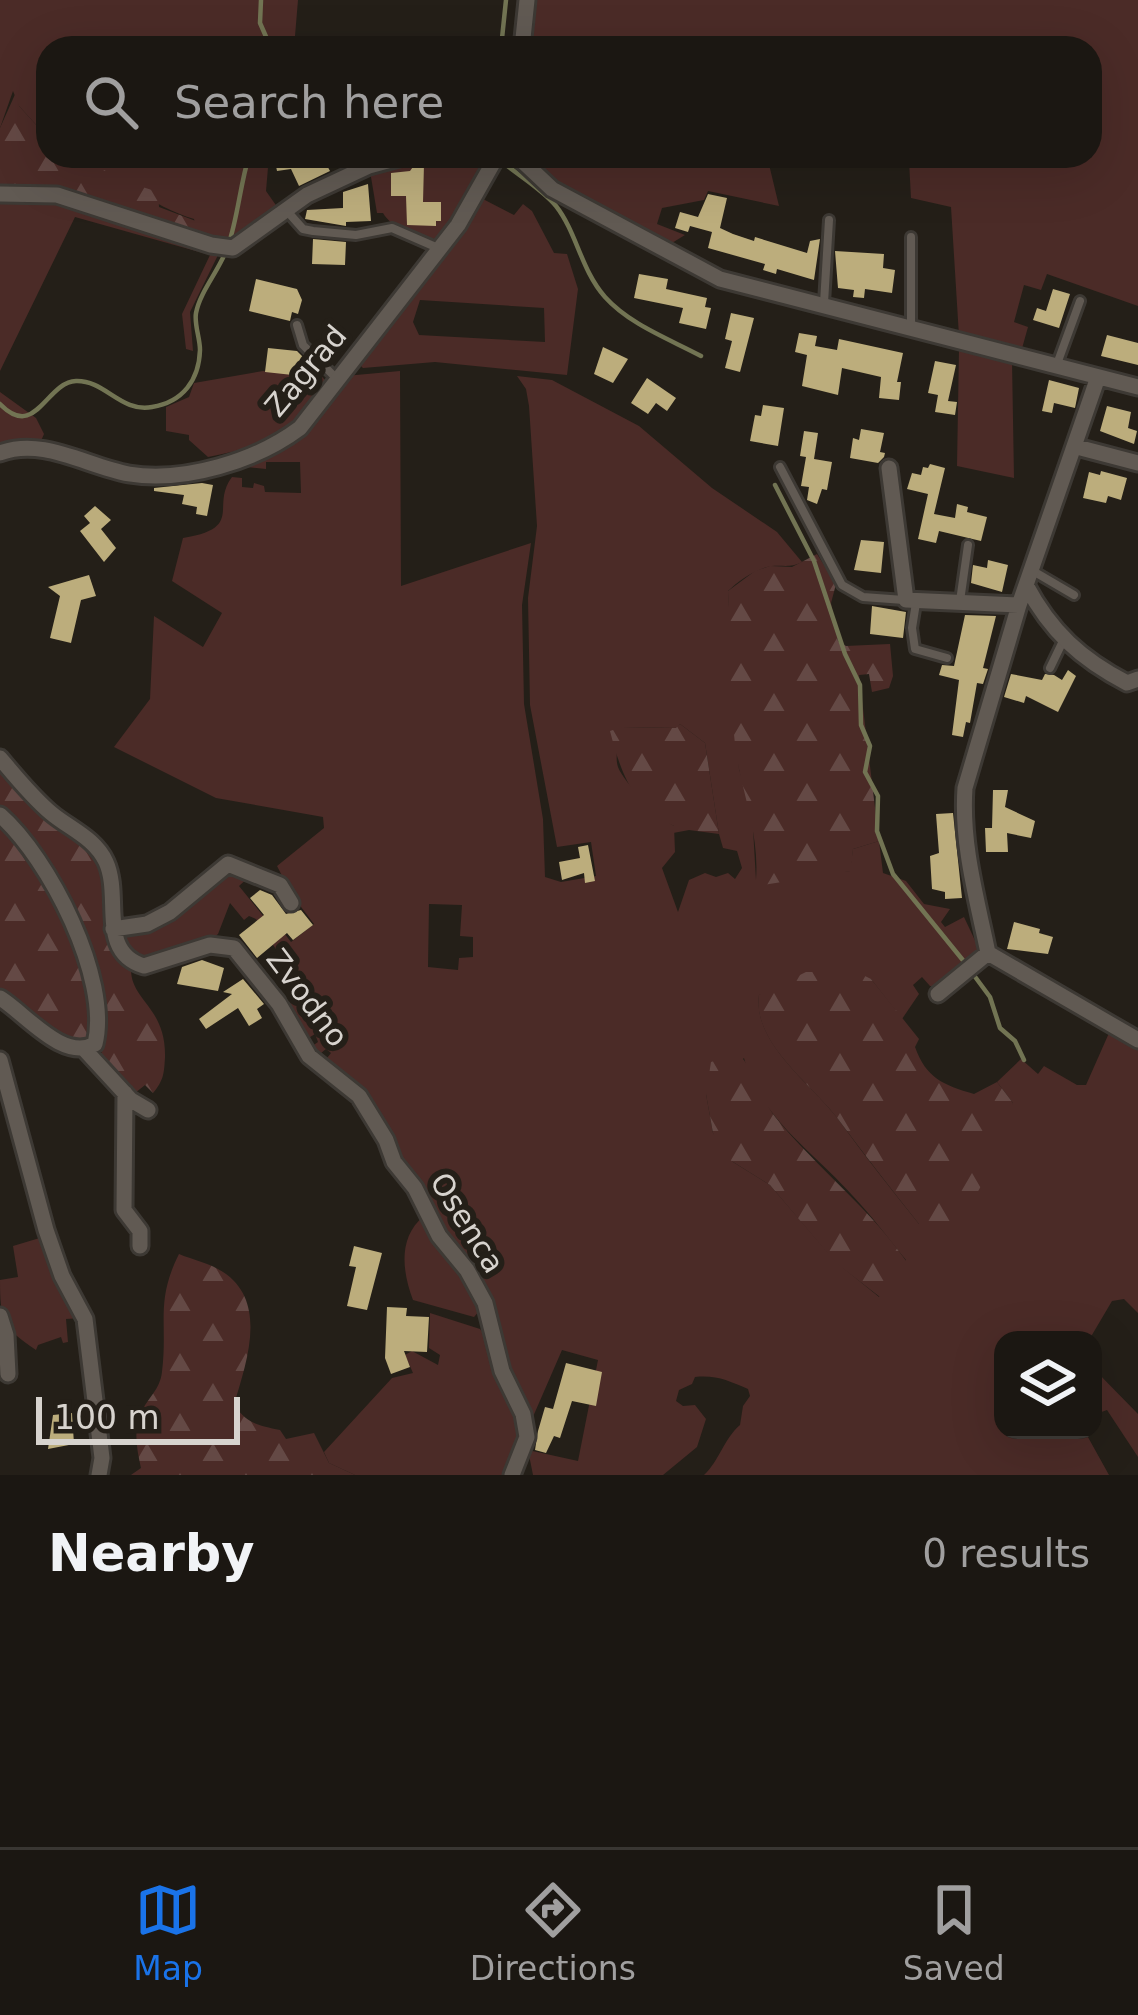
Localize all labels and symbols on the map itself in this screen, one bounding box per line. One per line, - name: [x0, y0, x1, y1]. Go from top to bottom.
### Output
- street label: Zagrad: [258, 318, 354, 423]
- street label: Zvodno: [259, 942, 355, 1053]
- street label: Osenca: [423, 1166, 512, 1279]
- scale bar: [36, 1391, 240, 1444]

